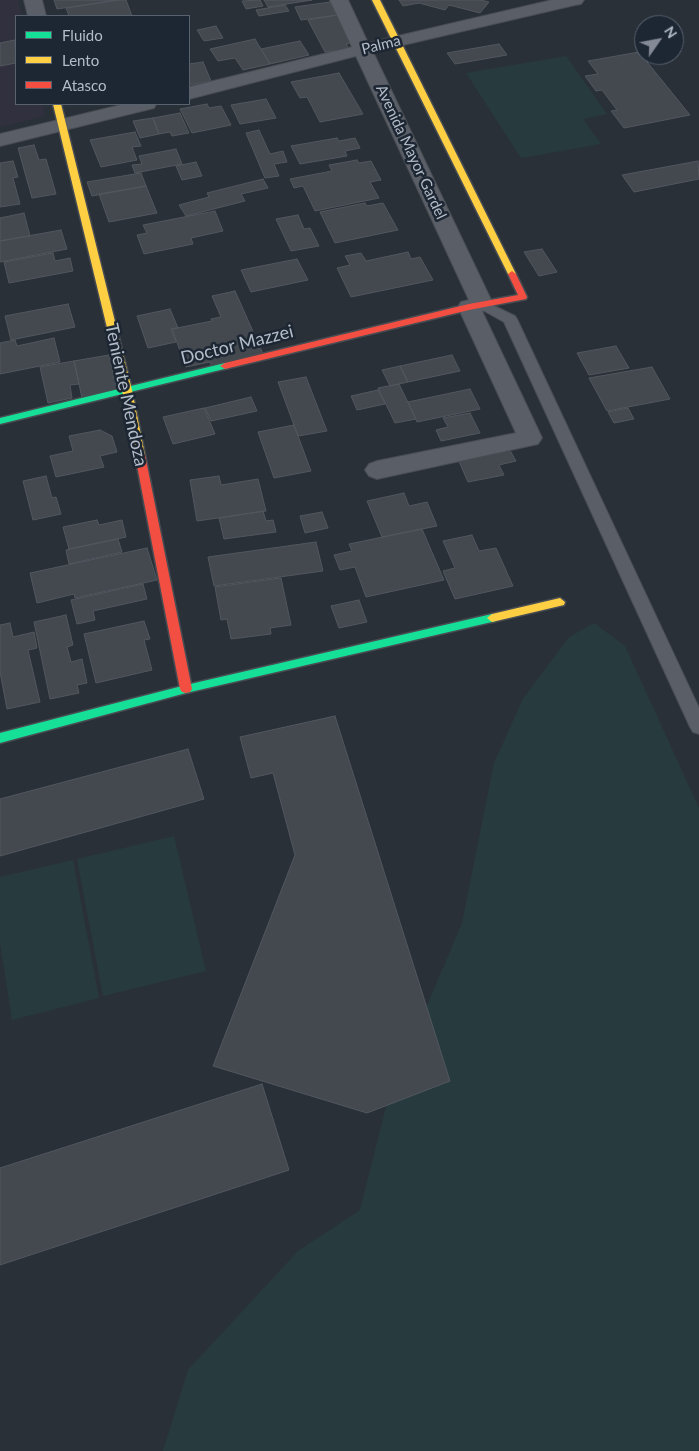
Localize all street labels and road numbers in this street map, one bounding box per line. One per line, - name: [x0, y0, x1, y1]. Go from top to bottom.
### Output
- street label: Palma: [360, 31, 402, 59]
- street label: Avenida Mayor Gardel: [372, 82, 450, 222]
- street label: Doctor Mazzei: [178, 321, 296, 369]
- street label: Teniente Mendoza: [100, 322, 152, 468]

